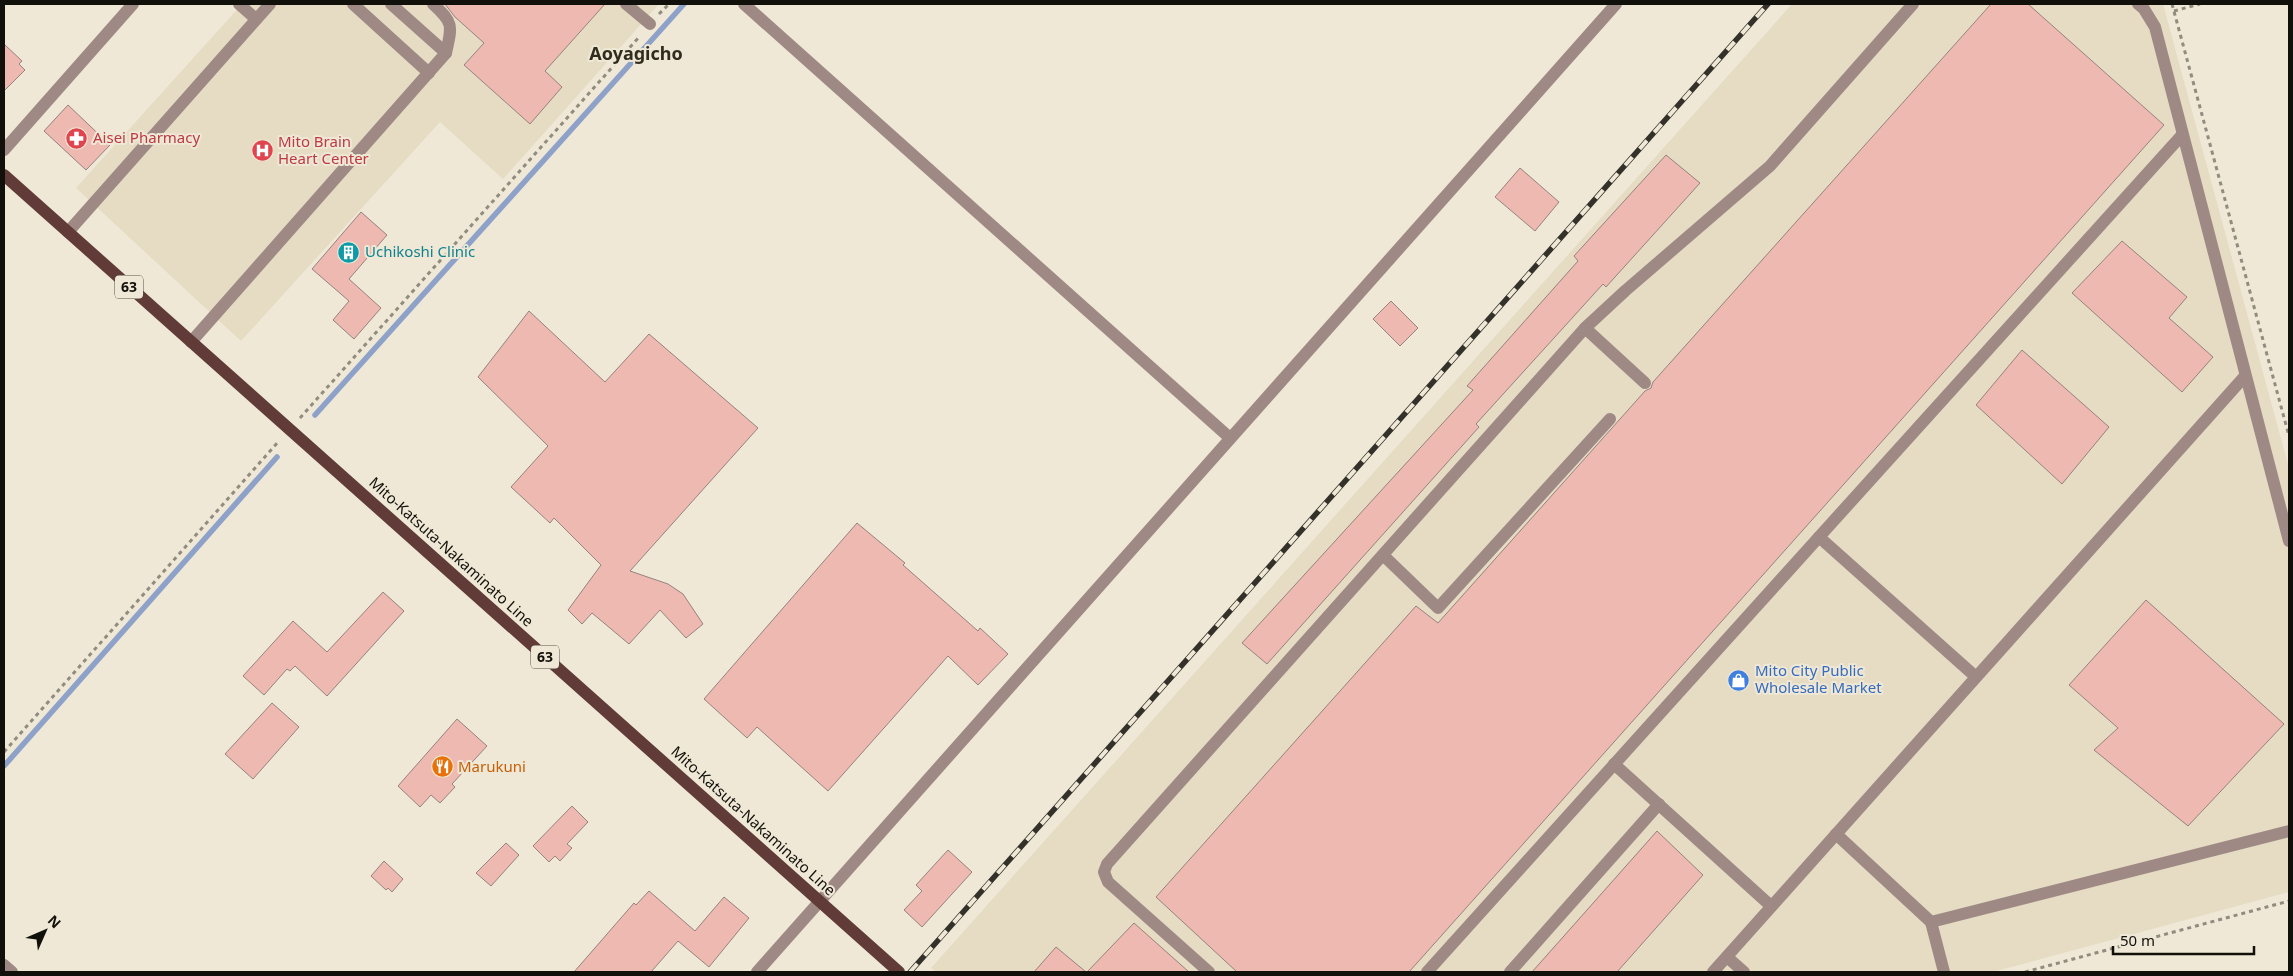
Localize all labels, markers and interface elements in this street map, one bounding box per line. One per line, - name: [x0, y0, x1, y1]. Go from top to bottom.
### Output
- district label: Aoyagicho: [589, 41, 683, 65]
- pharmacy icon: Aisei Pharmacy: [65, 126, 89, 150]
- place label: Aisei Pharmacy: [93, 127, 200, 147]
- place label: Mito Brain Heart Center: [278, 131, 369, 168]
- hospital icon: Mito Brain Heart Center: [250, 139, 274, 163]
- building icon: Uchikoshi Clinic: [337, 240, 361, 264]
- place label: Uchikoshi Clinic: [365, 241, 475, 261]
- road number: 63: [115, 276, 143, 298]
- street label: Mito-Katsuta-Nakaminato Line: [365, 472, 538, 631]
- road number: 63: [531, 646, 559, 669]
- place label: Mito City Public Wholesale Market: [1755, 660, 1882, 697]
- shop icon: Mito City Public Wholesale Market: [1727, 668, 1751, 692]
- street label: Mito-Katsuta-Nakaminato Line: [667, 741, 840, 900]
- restaurant icon: Marukuni: [430, 755, 454, 779]
- place label: Marukuni: [458, 756, 526, 776]
- north arrow: [20, 906, 70, 956]
- text: N: [44, 911, 65, 932]
- scale bar: [2113, 924, 2254, 956]
- text: 50 m: [2120, 930, 2155, 950]

